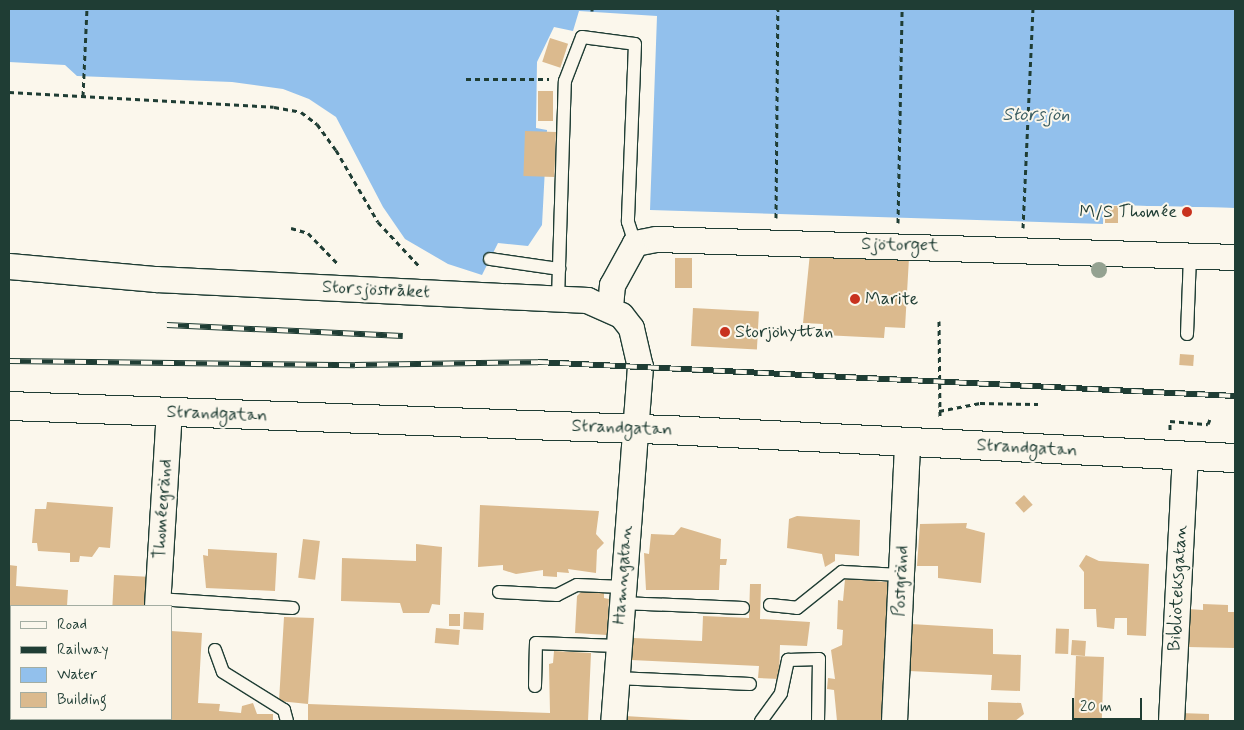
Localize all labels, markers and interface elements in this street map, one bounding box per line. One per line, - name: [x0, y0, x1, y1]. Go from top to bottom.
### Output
- water label: Storsjön: [1002, 104, 1070, 126]
- place label: M/S Thomée: [1081, 201, 1177, 223]
- marker: M/S Thomée: [1181, 206, 1193, 218]
- street label: Sjötorget: [861, 234, 939, 256]
- street label: Storsjöstråket: [322, 276, 430, 304]
- place label: Marite: [865, 288, 918, 310]
- marker: Marite: [849, 293, 861, 305]
- place label: Storjöhyttan: [735, 321, 833, 343]
- marker: Storjöhyttan: [719, 326, 731, 338]
- street label: Strandgatan: [166, 401, 268, 427]
- street label: Strandgatan: [571, 415, 673, 441]
- street label: Strandgatan: [976, 435, 1078, 461]
- street label: Thoméegränd: [149, 458, 177, 560]
- street label: Biblioteksgatan: [1164, 524, 1192, 652]
- street label: Hamngatan: [609, 525, 637, 625]
- street label: Postgränd: [888, 545, 914, 617]
- legend: [10, 605, 172, 720]
- text: Road: [57, 615, 87, 635]
- text: Railway: [57, 640, 109, 660]
- text: Water: [57, 665, 97, 685]
- scale bar: [1074, 688, 1144, 720]
- text: Building: [57, 690, 107, 710]
- text: 20 m: [1080, 697, 1112, 717]

